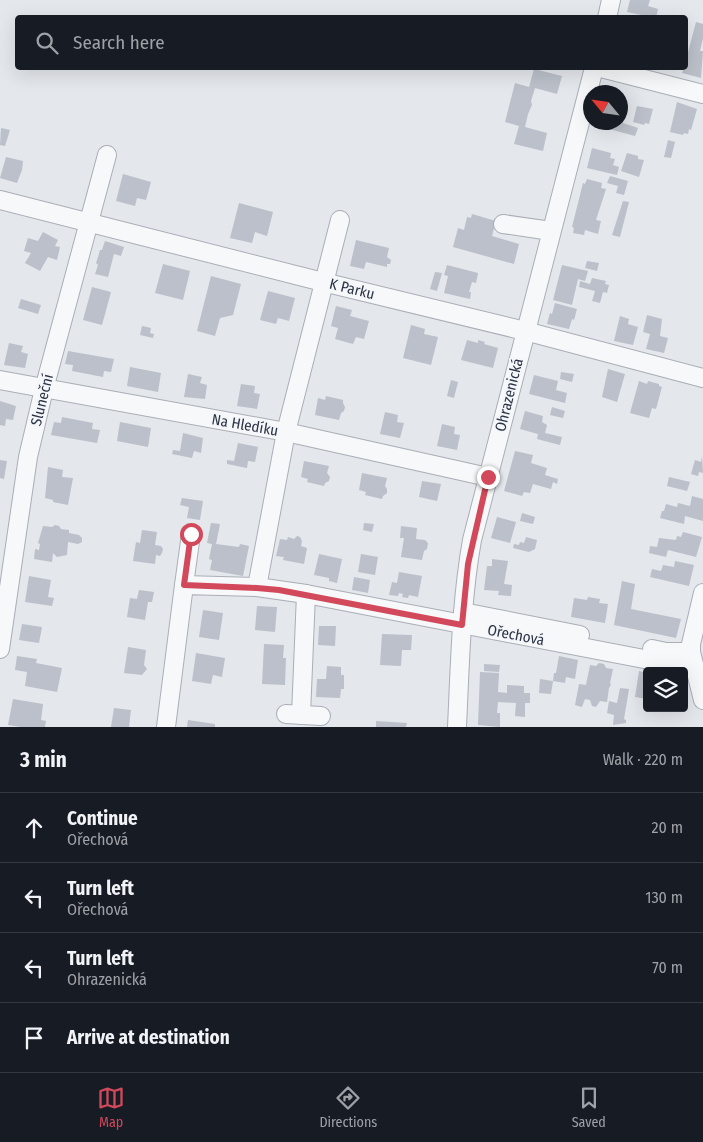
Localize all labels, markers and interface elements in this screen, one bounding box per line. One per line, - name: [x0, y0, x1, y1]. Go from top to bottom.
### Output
- search box: [15, 15, 688, 70]
- icon: search: [33, 29, 61, 57]
- text: Search here: [73, 31, 165, 54]
- north arrow: [583, 85, 628, 130]
- street label: K Parku: [328, 275, 376, 303]
- street label: Ohrazenická: [491, 356, 527, 434]
- street label: Sluneční: [27, 372, 57, 428]
- street label: Na Hledíku: [210, 410, 280, 440]
- route end: [477, 466, 500, 489]
- route start: [180, 523, 203, 546]
- street label: Ořechová: [486, 621, 546, 649]
- map controls: [643, 667, 688, 712]
- button: layers: [643, 667, 688, 712]
- text: 3 min: [20, 747, 67, 773]
- text: Walk · 220 m: [603, 750, 683, 769]
- text: Continue: [67, 807, 138, 830]
- icon: ahead: [20, 814, 48, 842]
- text: 20 m: [652, 818, 683, 837]
- text: Ořechová: [67, 830, 128, 849]
- text: Turn left: [67, 877, 134, 900]
- icon: left: [20, 884, 48, 912]
- text: 130 m: [645, 888, 683, 907]
- text: Ořechová: [67, 900, 128, 919]
- text: Turn left: [67, 947, 134, 970]
- icon: left: [20, 954, 48, 982]
- text: 70 m: [652, 958, 683, 977]
- text: Ohrazenická: [67, 970, 147, 989]
- icon: arrive: [20, 1024, 48, 1052]
- text: Arrive at destination: [67, 1026, 230, 1049]
- tab: Map: [97, 1084, 125, 1131]
- tab: Directions: [319, 1084, 377, 1131]
- tab: Saved: [572, 1084, 606, 1131]

